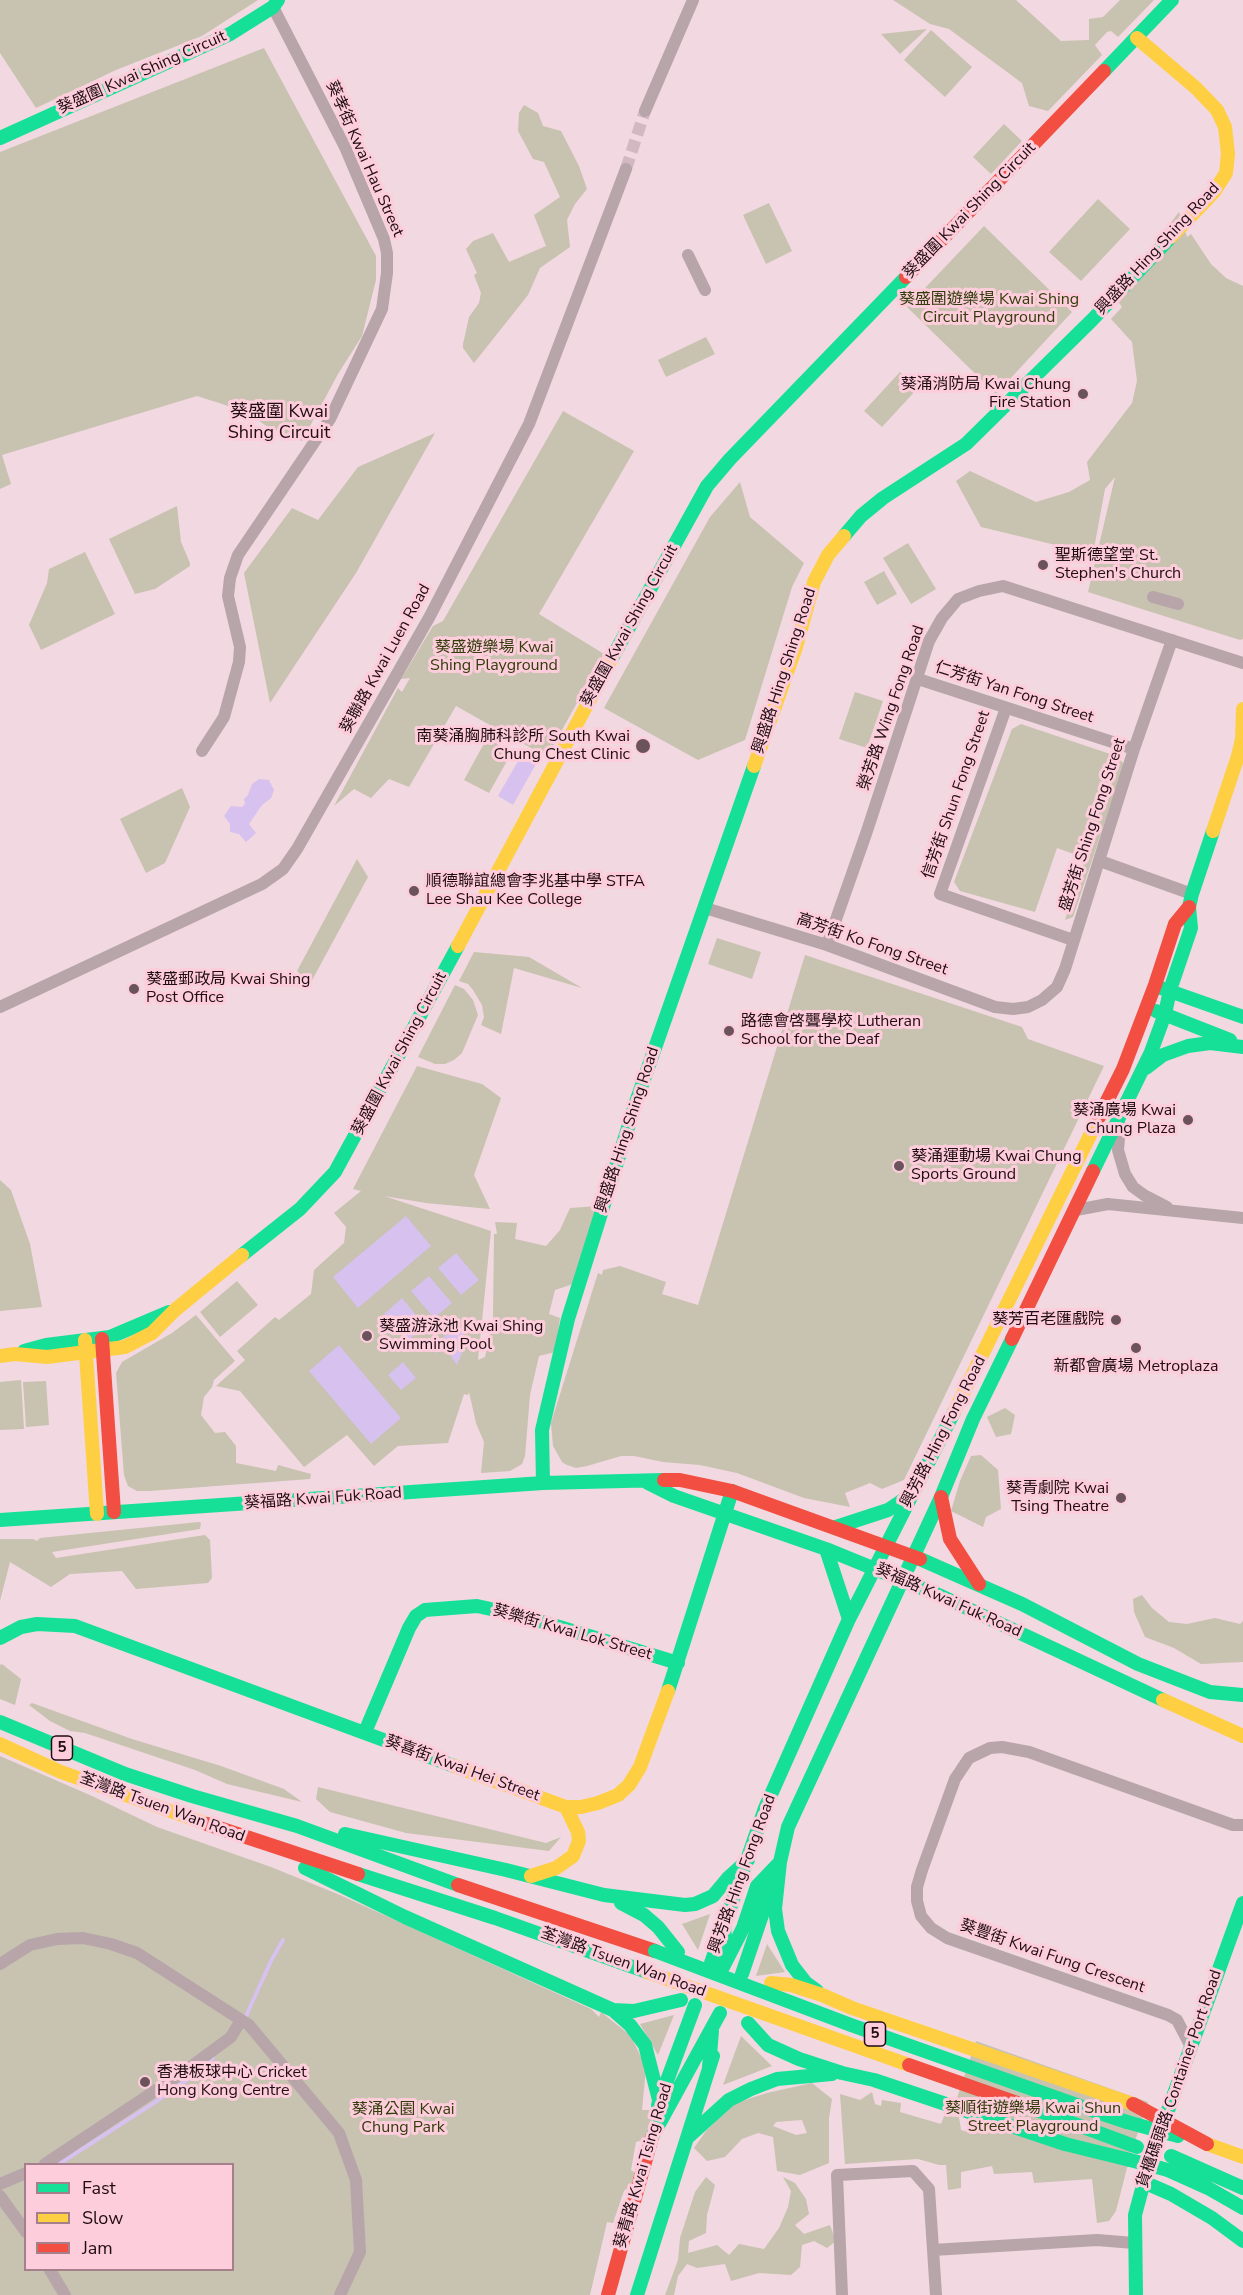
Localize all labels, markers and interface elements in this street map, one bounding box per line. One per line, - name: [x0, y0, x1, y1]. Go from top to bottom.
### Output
- street label: 葵盛圍 Kwai Shing Circuit: [55, 27, 229, 119]
- street label: 葵孝街 Kwai Hau Street: [321, 78, 407, 240]
- street label: 葵盛圍 Kwai Shing Circuit: [900, 139, 1040, 283]
- street label: 興盛路 Hing Shing Road: [1092, 179, 1224, 319]
- park label: 葵盛圍遊樂場 Kwai Shing Circuit Playground: [899, 290, 1079, 328]
- place label: 葵涌消防局 Kwai Chung Fire Station: [900, 375, 1071, 413]
- marker: 葵涌消防局 Kwai Chung Fire Station: [1076, 387, 1090, 401]
- district label: 葵盛圍 Kwai Shing Circuit: [218, 402, 340, 444]
- street label: 葵盛圍 Kwai Shing Circuit: [577, 542, 683, 710]
- place label: 聖斯德望堂 St. Stephen's Church: [1055, 546, 1181, 584]
- marker: 聖斯德望堂 St. Stephen's Church: [1036, 558, 1050, 572]
- street label: 葵聯路 Kwai Luen Road: [337, 581, 435, 737]
- street label: 興盛路 Hing Shing Road: [749, 586, 821, 756]
- street label: 榮芳路 Wing Fong Road: [855, 623, 929, 793]
- park label: 葵盛遊樂場 Kwai Shing Playground: [430, 638, 558, 676]
- street label: 仁芳街 Yan Fong Street: [932, 658, 1096, 728]
- street label: 信芳街 Shun Fong Street: [919, 708, 995, 882]
- place label: 南葵涌胸肺科診所 South Kwai Chung Chest Clinic: [416, 727, 630, 765]
- street label: 盛芳街 Shing Fong Street: [1056, 736, 1130, 914]
- marker: 南葵涌胸肺科診所 South Kwai Chung Chest Clinic: [634, 737, 652, 755]
- place label: 順德聯誼總會李兆基中學 STFA Lee Shau Kee College: [426, 872, 645, 910]
- marker: 順德聯誼總會李兆基中學 STFA Lee Shau Kee College: [407, 884, 421, 898]
- street label: 高芳街 Ko Fong Street: [794, 910, 950, 980]
- street label: 葵盛圍 Kwai Shing Circuit: [349, 969, 451, 1139]
- place label: 葵盛郵政局 Kwai Shing Post Office: [146, 970, 310, 1008]
- marker: 葵盛郵政局 Kwai Shing Post Office: [127, 982, 141, 996]
- place label: 路德會啓聾學校 Lutheran School for the Deaf: [741, 1012, 921, 1050]
- marker: 路德會啓聾學校 Lutheran School for the Deaf: [722, 1024, 736, 1038]
- street label: 興盛路 Hing Shing Road: [592, 1045, 664, 1215]
- place label: 葵涌廣場 Kwai Chung Plaza: [1073, 1101, 1176, 1139]
- marker: 葵涌廣場 Kwai Chung Plaza: [1181, 1113, 1195, 1127]
- place label: 葵涌運動場 Kwai Chung Sports Ground: [911, 1147, 1082, 1185]
- marker: 葵涌運動場 Kwai Chung Sports Ground: [892, 1159, 906, 1173]
- place label: 葵芳百老匯戲院: [992, 1310, 1104, 1330]
- marker: 葵芳百老匯戲院: [1109, 1313, 1123, 1327]
- place label: 葵盛游泳池 Kwai Shing Swimming Pool: [379, 1317, 543, 1355]
- marker: 葵盛游泳池 Kwai Shing Swimming Pool: [360, 1329, 374, 1343]
- marker: 新都會廣場 Metroplaza: [1129, 1341, 1143, 1355]
- street label: 興芳路 Hing Fong Road: [897, 1353, 991, 1511]
- place label: 新都會廣場 Metroplaza: [1054, 1357, 1218, 1377]
- place label: 葵青劇院 Kwai Tsing Theatre: [1006, 1479, 1109, 1517]
- street label: 葵福路 Kwai Fuk Road: [243, 1484, 403, 1514]
- marker: 葵青劇院 Kwai Tsing Theatre: [1114, 1491, 1128, 1505]
- street label: 葵福路 Kwai Fuk Road: [872, 1560, 1024, 1642]
- street label: 葵樂街 Kwai Lok Street: [490, 1601, 654, 1665]
- street label: 葵喜街 Kwai Hei Street: [382, 1732, 542, 1806]
- road number: 5: [52, 1736, 72, 1760]
- street label: 荃灣路 Tsuen Wan Road: [77, 1769, 247, 1847]
- street label: 興芳路 Hing Fong Road: [705, 1792, 781, 1956]
- street label: 葵豐街 Kwai Fung Crescent: [957, 1916, 1147, 1998]
- street label: 荃灣路 Tsuen Wan Road: [538, 1924, 708, 2002]
- street label: 貨櫃碼頭路 Container Port Road: [1134, 1967, 1226, 2191]
- road number: 5: [864, 2022, 886, 2046]
- place label: 香港板球中心 Cricket Hong Kong Centre: [157, 2063, 307, 2101]
- marker: 香港板球中心 Cricket Hong Kong Centre: [138, 2075, 152, 2089]
- street label: 葵青路 Kwai Tsing Road: [611, 2081, 677, 2251]
- park label: 葵順街遊樂場 Kwai Shun Street Playground: [945, 2099, 1121, 2137]
- park label: 葵涌公園 Kwai Chung Park: [351, 2100, 455, 2138]
- legend: [24, 2163, 234, 2271]
- text: Fast: [82, 2176, 116, 2200]
- text: Slow: [82, 2206, 123, 2230]
- text: Jam: [82, 2236, 113, 2260]

